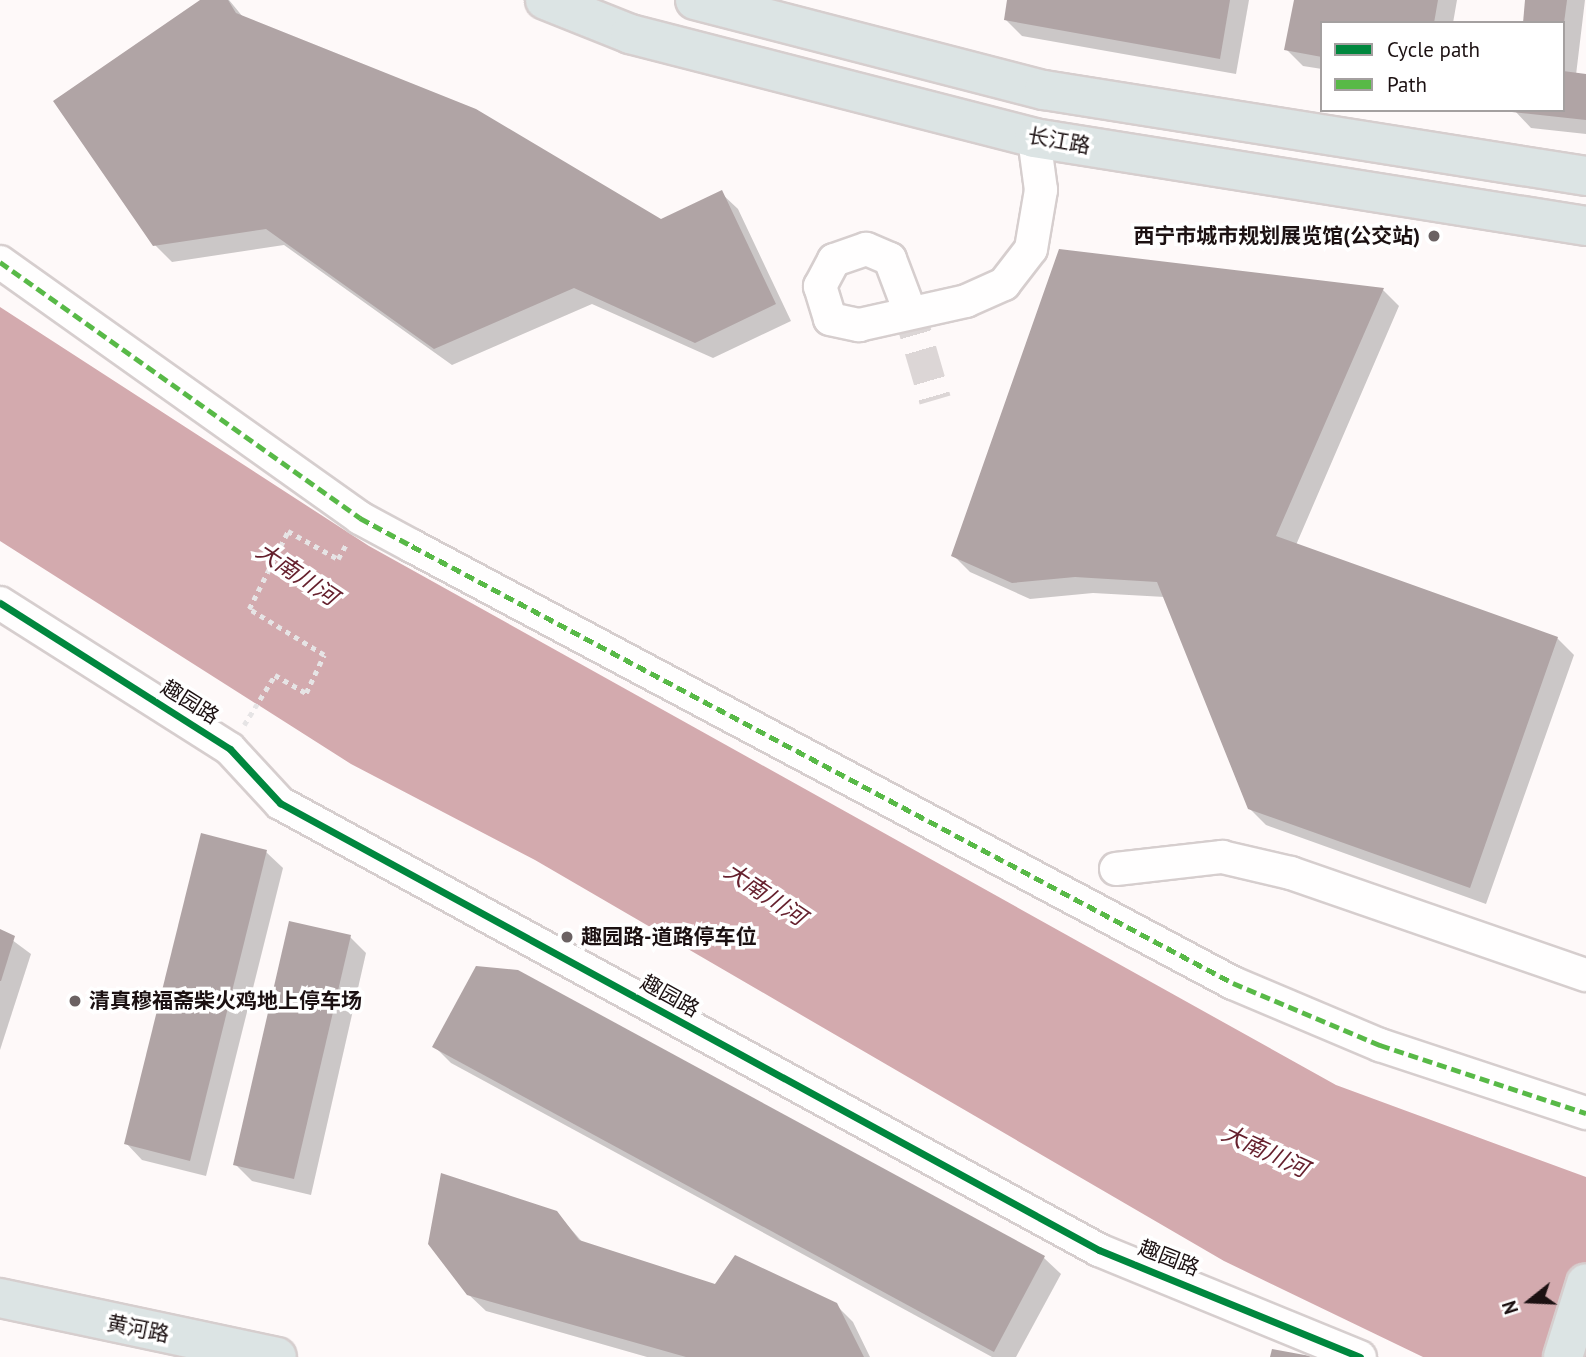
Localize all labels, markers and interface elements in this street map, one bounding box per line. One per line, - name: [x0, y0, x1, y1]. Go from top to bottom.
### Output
- legend: [1320, 21, 1565, 112]
- text: Cycle path: [1387, 36, 1480, 63]
- text: Path: [1387, 71, 1427, 98]
- street label: 长江路: [1026, 123, 1092, 159]
- place label: 西宁市城市规划展览馆(公交站): [1133, 223, 1420, 249]
- marker: 西宁市城市规划展览馆(公交站): [1426, 228, 1442, 244]
- water label: 大南川河: [251, 537, 343, 611]
- street label: 趣园路: [157, 675, 223, 729]
- water label: 大南川河: [719, 857, 811, 931]
- place label: 趣园路-道路停车位: [581, 924, 757, 950]
- marker: 趣园路-道路停车位: [559, 929, 575, 945]
- street label: 趣园路: [636, 970, 704, 1022]
- place label: 清真穆福斋柴火鸡地上停车场: [89, 988, 362, 1014]
- marker: 清真穆福斋柴火鸡地上停车场: [67, 993, 83, 1009]
- water label: 大南川河: [1217, 1119, 1313, 1183]
- street label: 趣园路: [1135, 1235, 1203, 1281]
- north arrow: [1495, 1266, 1565, 1336]
- text: N: [1497, 1298, 1523, 1317]
- street label: 黄河路: [105, 1311, 171, 1347]

